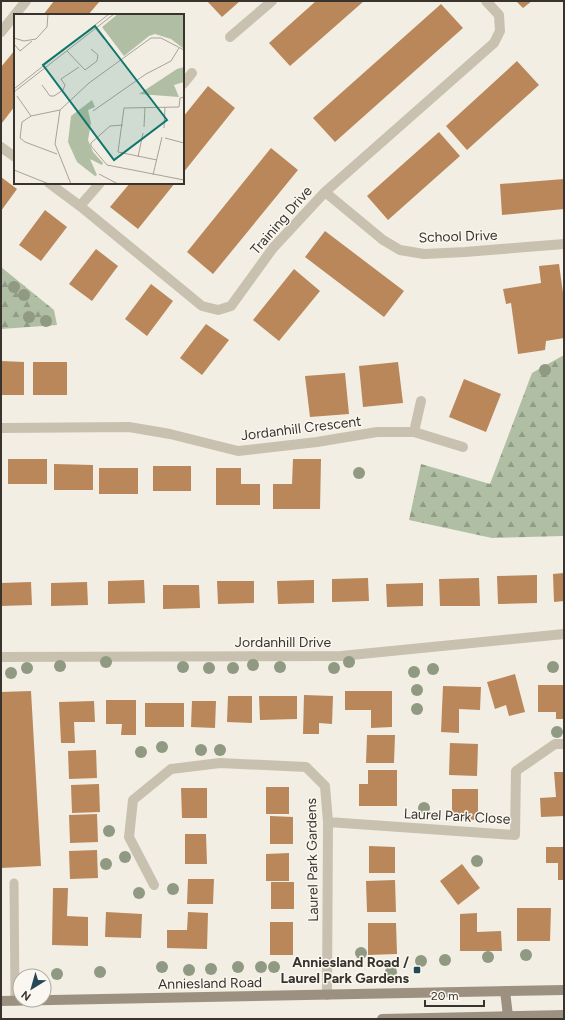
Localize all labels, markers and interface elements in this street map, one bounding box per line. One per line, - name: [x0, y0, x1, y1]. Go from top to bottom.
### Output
- inset map: [14, 14, 184, 184]
- street label: Training Drive: [247, 182, 316, 258]
- street label: School Drive: [418, 227, 498, 246]
- street label: Jordanhill Crescent: [240, 413, 362, 444]
- street label: Jordanhill Drive: [235, 634, 331, 651]
- street label: Laurel Park Gardens: [303, 798, 322, 922]
- street label: Laurel Park Close: [403, 805, 511, 828]
- place label: Anniesland Road / Laurel Park Gardens: [281, 954, 409, 987]
- marker: Anniesland Road / Laurel Park Gardens: [412, 965, 422, 975]
- north arrow: [12, 968, 52, 1008]
- street label: Anniesland Road: [158, 974, 262, 993]
- scale bar: [425, 982, 484, 1008]
- text: N: [19, 988, 34, 1003]
- text: 20 m: [431, 989, 459, 1003]

